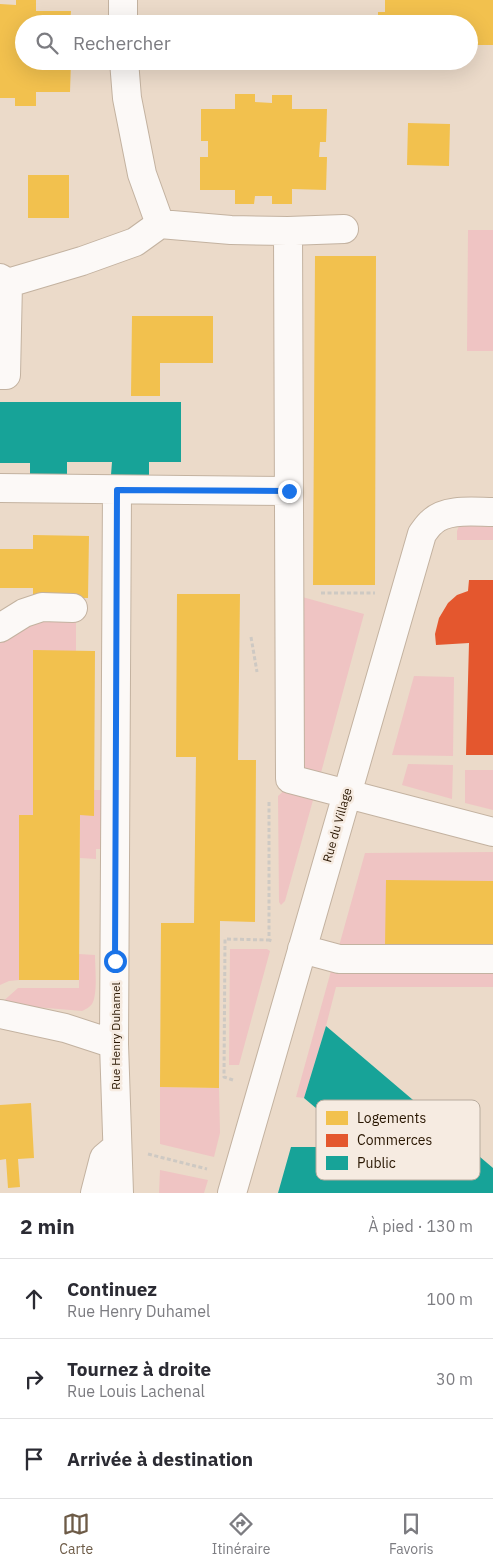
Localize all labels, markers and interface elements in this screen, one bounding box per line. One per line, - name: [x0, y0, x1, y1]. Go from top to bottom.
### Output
- search box: [15, 15, 478, 70]
- icon: search: [33, 29, 61, 57]
- text: Rechercher: [73, 31, 171, 55]
- route end: [278, 480, 301, 503]
- street label: Rue du Village: [319, 786, 355, 864]
- route start: [104, 950, 127, 973]
- street label: Rue Henry Duhamel: [108, 982, 123, 1090]
- legend: [316, 1100, 480, 1180]
- text: Logements: [357, 1109, 426, 1127]
- text: Commerces: [357, 1131, 432, 1149]
- text: Public: [357, 1154, 396, 1172]
- text: 2 min: [20, 1212, 75, 1240]
- text: À pied · 130 m: [368, 1216, 473, 1236]
- text: Continuez: [67, 1277, 157, 1301]
- icon: ahead: [20, 1285, 48, 1313]
- text: 100 m: [426, 1289, 473, 1309]
- text: Rue Henry Duhamel: [67, 1301, 210, 1321]
- text: Tournez à droite: [67, 1357, 211, 1381]
- icon: right: [20, 1365, 48, 1393]
- text: 30 m: [436, 1369, 473, 1389]
- text: Rue Louis Lachenal: [67, 1381, 205, 1401]
- icon: arrive: [20, 1445, 48, 1473]
- text: Arrivée à destination: [67, 1447, 253, 1471]
- tab: Carte: [59, 1510, 93, 1558]
- tab: Itinéraire: [212, 1510, 270, 1558]
- tab: Favoris: [389, 1510, 434, 1558]

